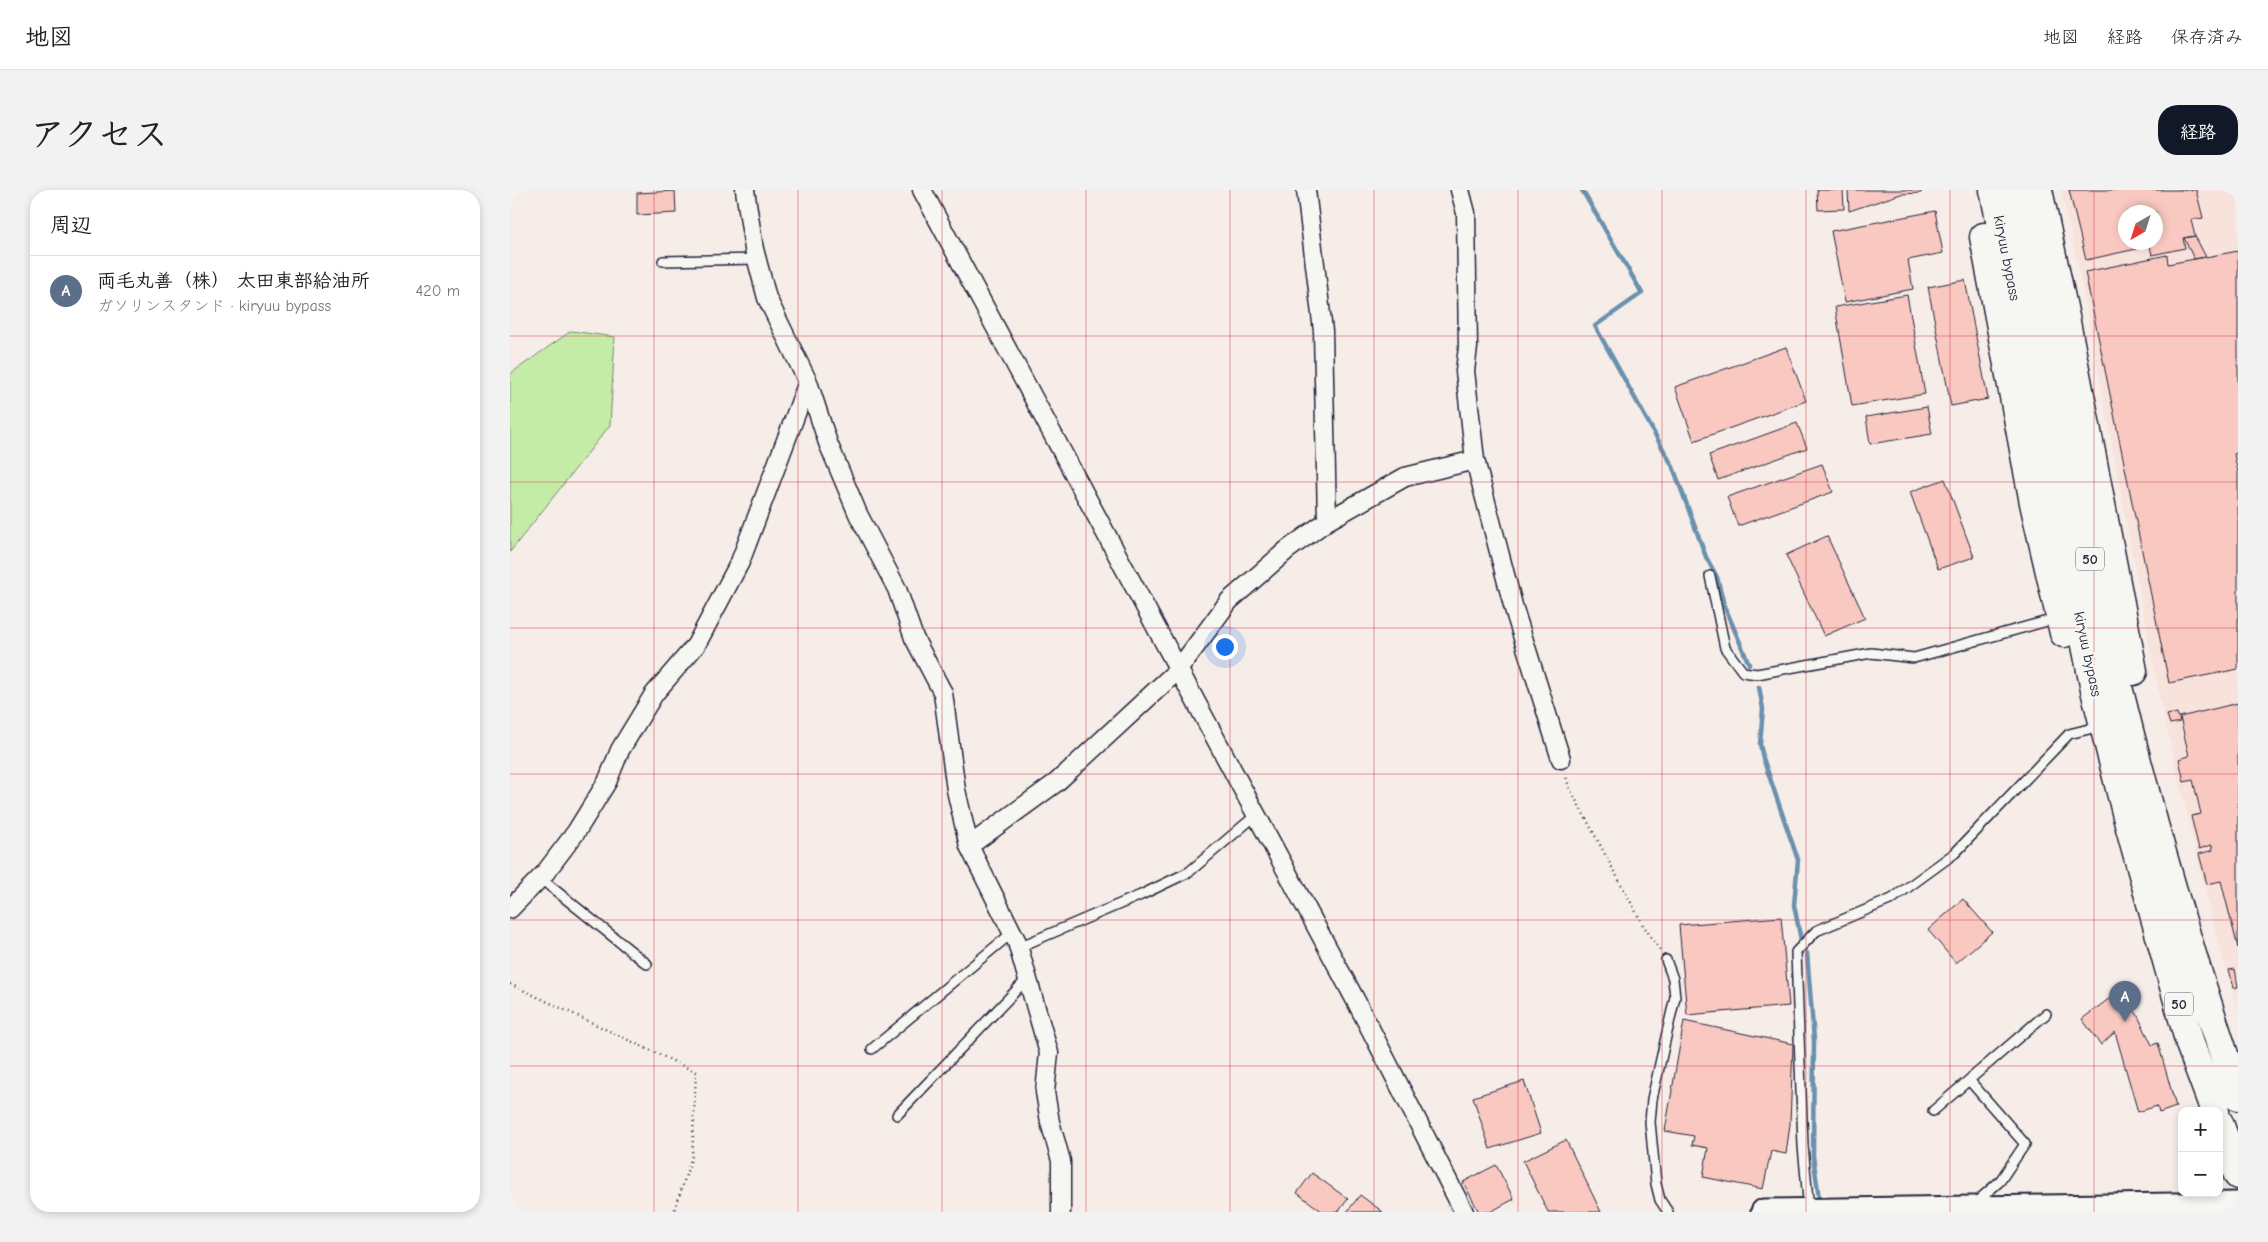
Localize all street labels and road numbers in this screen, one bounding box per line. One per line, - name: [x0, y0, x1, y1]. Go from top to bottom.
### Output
- street label: kiryuu bypass: [1990, 214, 2024, 302]
- road number: 50: [2076, 548, 2104, 570]
- street label: kiryuu bypass: [2070, 610, 2106, 698]
- road number: 50: [2165, 992, 2193, 1016]

